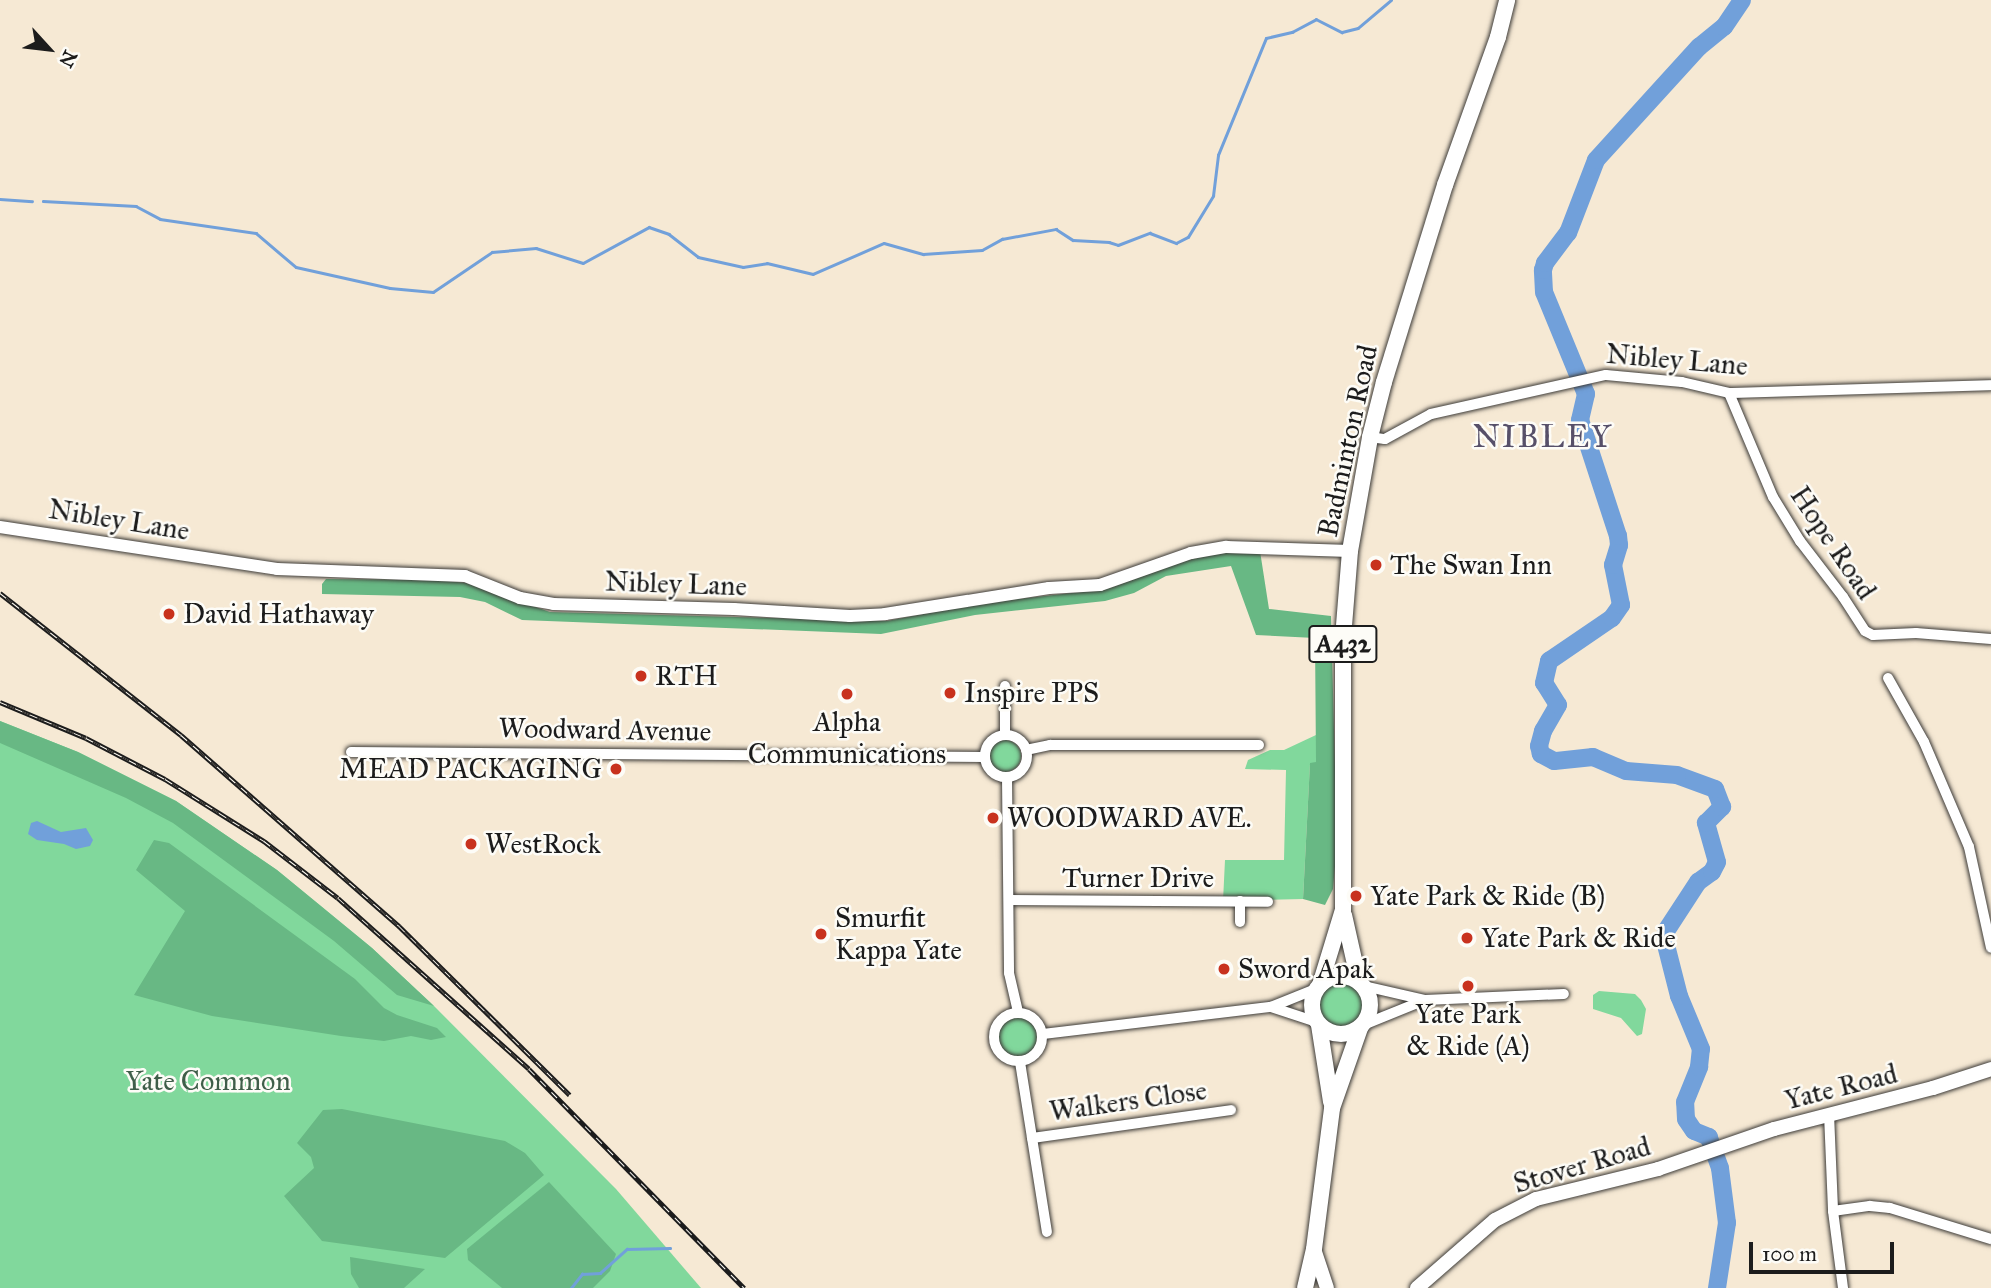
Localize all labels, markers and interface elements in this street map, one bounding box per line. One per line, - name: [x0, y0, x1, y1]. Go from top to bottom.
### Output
- north arrow: [14, 14, 84, 84]
- text: N: [54, 46, 82, 71]
- street label: Nibley Lane: [1605, 337, 1749, 383]
- street label: Badminton Road: [1311, 342, 1385, 540]
- district label: NIBLEY: [1474, 418, 1612, 456]
- street label: Hope Road: [1783, 480, 1883, 606]
- street label: Nibley Lane: [46, 492, 192, 548]
- place label: The Swan Inn: [1390, 548, 1552, 582]
- marker: The Swan Inn: [1368, 557, 1384, 573]
- street label: Nibley Lane: [604, 565, 748, 603]
- place label: David Hathaway: [183, 597, 374, 631]
- marker: David Hathaway: [161, 606, 177, 622]
- road number: A432: [1308, 622, 1378, 666]
- place label: RTH: [655, 659, 718, 693]
- marker: RTH: [633, 668, 649, 684]
- place label: Inspire PPS: [964, 676, 1099, 710]
- marker: Inspire PPS: [942, 685, 958, 701]
- marker: Alpha Communications: [839, 686, 855, 702]
- place label: Alpha Communications: [748, 705, 946, 771]
- street label: Woodward Avenue: [498, 711, 712, 749]
- place label: MEAD PACKAGING: [339, 752, 602, 786]
- marker: MEAD PACKAGING: [608, 761, 624, 777]
- place label: WOODWARD AVE.: [1007, 801, 1252, 835]
- marker: WOODWARD AVE.: [985, 810, 1001, 826]
- place label: WestRock: [485, 827, 601, 861]
- marker: WestRock: [463, 836, 479, 852]
- street label: Turner Drive: [1062, 861, 1214, 895]
- place label: Yate Park & Ride (B): [1370, 879, 1605, 913]
- marker: Yate Park & Ride (B): [1348, 888, 1364, 904]
- place label: Smurfit Kappa Yate: [835, 901, 962, 967]
- place label: Yate Park & Ride: [1481, 921, 1676, 955]
- marker: Smurfit Kappa Yate: [813, 926, 829, 942]
- marker: Yate Park & Ride: [1459, 930, 1475, 946]
- place label: Sword Apak: [1238, 952, 1374, 986]
- marker: Sword Apak: [1216, 961, 1232, 977]
- marker: Yate Park & Ride (A): [1460, 978, 1476, 994]
- place label: Yate Park & Ride (A): [1406, 997, 1530, 1063]
- street label: Yate Road: [1781, 1057, 1901, 1117]
- park label: Yate Common: [125, 1064, 291, 1098]
- street label: Walkers Close: [1047, 1073, 1209, 1129]
- street label: Stover Road: [1510, 1129, 1654, 1201]
- scale bar: [1753, 1228, 1898, 1272]
- text: 100 m: [1762, 1241, 1817, 1267]

